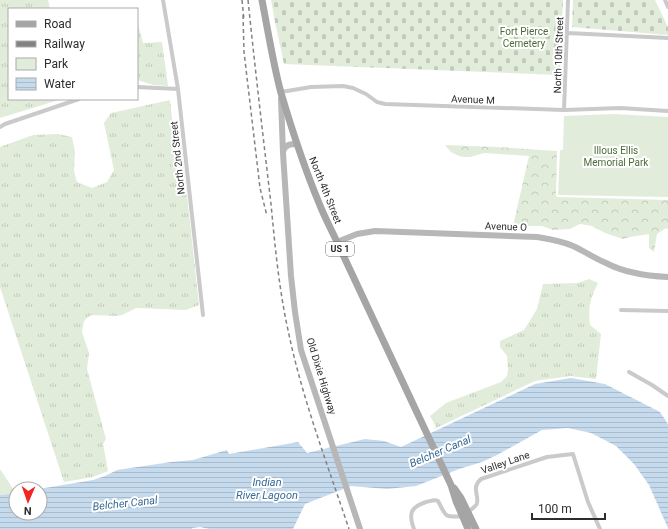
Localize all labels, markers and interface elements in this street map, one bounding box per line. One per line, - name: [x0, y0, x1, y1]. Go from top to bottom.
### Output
- legend: [8, 8, 138, 100]
- text: Road: [44, 17, 72, 31]
- street label: North 10th Street: [552, 17, 565, 93]
- park label: Fort Pierce Cemetery: [500, 26, 548, 49]
- text: Railway: [44, 37, 85, 51]
- text: Park: [44, 57, 69, 71]
- text: Water: [44, 77, 75, 91]
- street label: Avenue M: [451, 93, 495, 106]
- street label: North 2nd Street: [168, 121, 187, 195]
- park label: Illous Ellis Memorial Park: [584, 145, 649, 168]
- street label: North 4th Street: [307, 155, 344, 225]
- street label: Avenue O: [485, 220, 527, 233]
- road number: US 1: [326, 242, 354, 256]
- street label: Old Dixie Highway: [305, 336, 339, 416]
- water label: Belcher Canal: [408, 433, 473, 470]
- street label: Valley Lane: [479, 449, 531, 476]
- water label: Indian River Lagoon: [236, 476, 298, 502]
- north arrow: [8, 481, 48, 521]
- water label: Belcher Canal: [92, 494, 159, 513]
- scale bar: [532, 495, 605, 521]
- text: 100 m: [538, 502, 572, 516]
- text: N: [23, 504, 32, 517]

